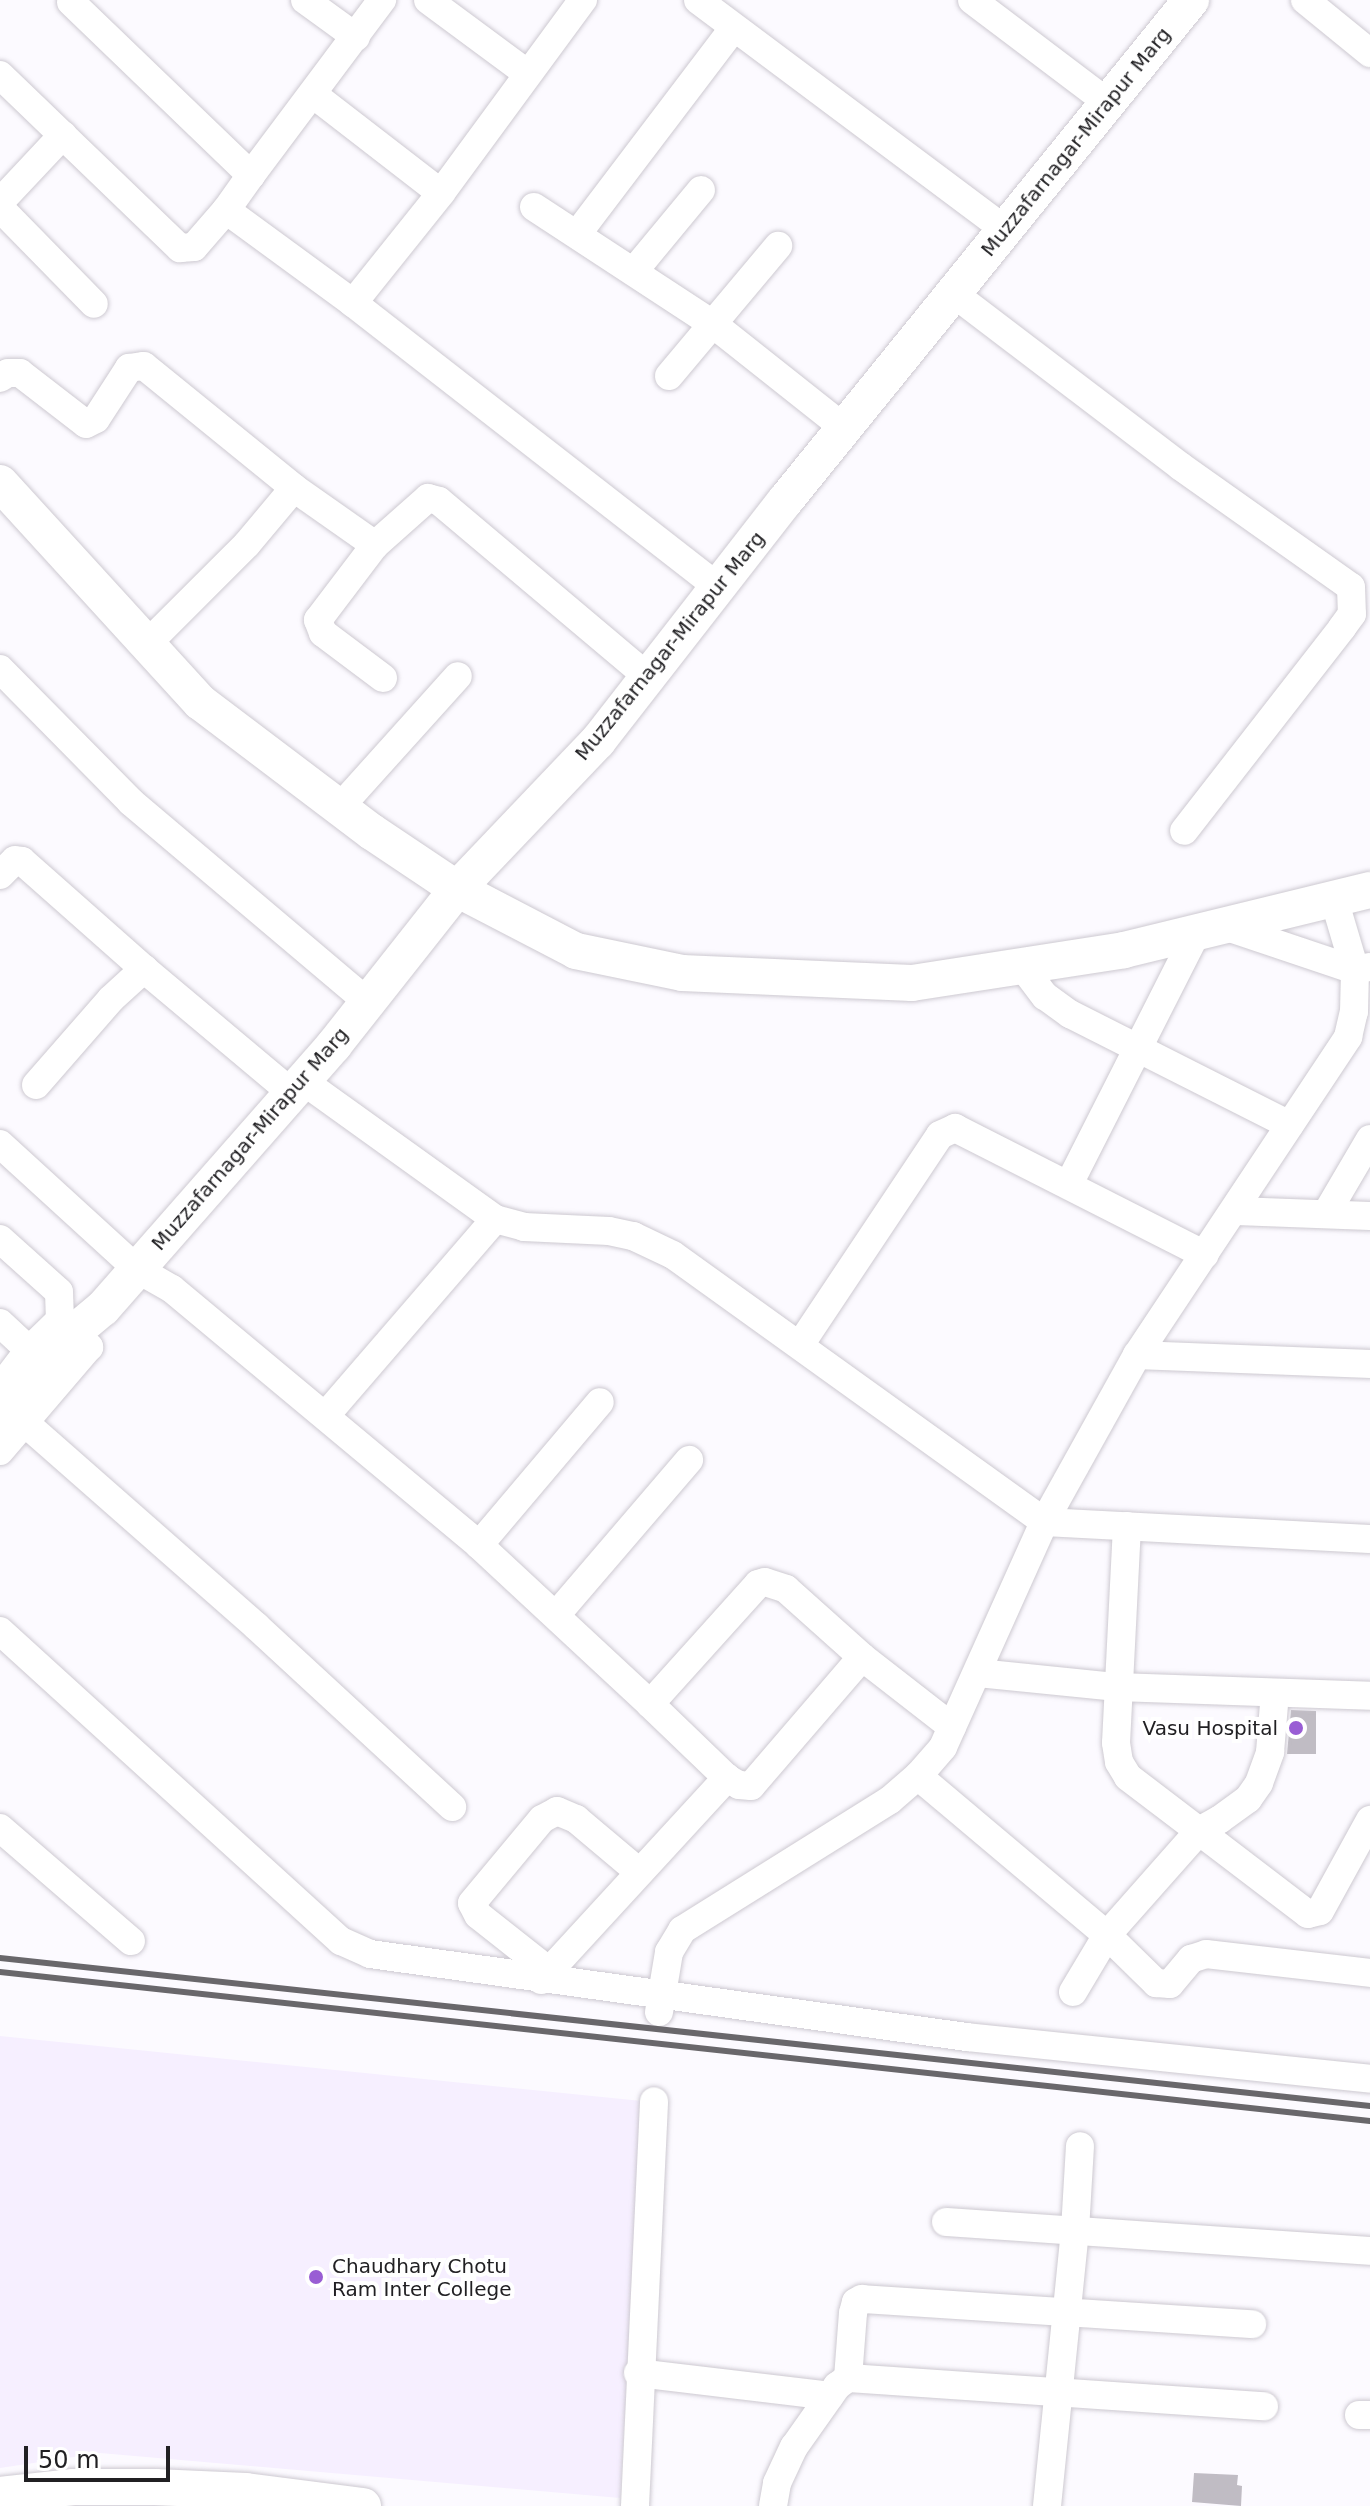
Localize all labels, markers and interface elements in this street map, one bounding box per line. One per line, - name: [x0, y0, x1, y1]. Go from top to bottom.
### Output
- street label: Muzzafarnagar-Mirapur Marg: [976, 23, 1176, 261]
- street label: Muzzafarnagar-Mirapur Marg: [570, 527, 770, 765]
- street label: Muzzafarnagar-Mirapur Marg: [147, 1023, 353, 1255]
- place label: Vasu Hospital: [1143, 1716, 1278, 1740]
- marker: Vasu Hospital: [1285, 1717, 1307, 1739]
- place label: Chaudhary Chotu Ram Inter College: [332, 2254, 511, 2301]
- marker: Chaudhary Chotu Ram Inter College: [307, 2268, 325, 2286]
- scale bar: [28, 2430, 174, 2480]
- text: 50 m: [38, 2446, 100, 2474]

